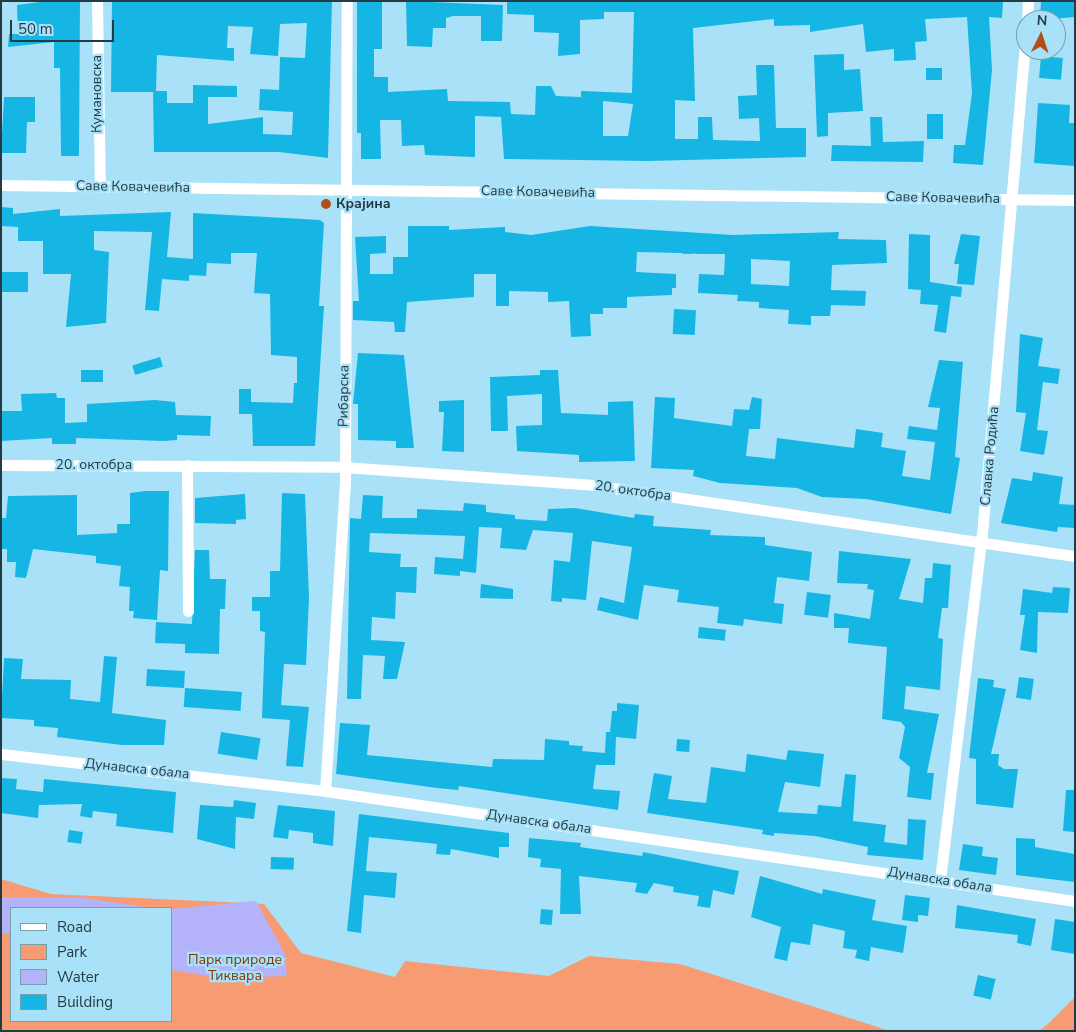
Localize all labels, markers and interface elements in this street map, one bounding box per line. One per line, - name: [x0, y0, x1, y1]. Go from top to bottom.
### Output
- scale bar: [12, 10, 116, 42]
- north arrow: [1016, 10, 1066, 60]
- text: N: [1036, 11, 1048, 30]
- text: 50 m: [18, 19, 53, 39]
- street label: Кумановска: [89, 55, 105, 133]
- street label: Саве Ковачевића: [76, 178, 190, 196]
- street label: Саве Ковачевића: [481, 183, 595, 201]
- street label: Саве Ковачевића: [886, 189, 1000, 207]
- place label: Крајина: [336, 196, 391, 212]
- marker: Крајина: [320, 198, 332, 210]
- street label: Рибарска: [335, 365, 353, 427]
- street label: Славка Родића: [977, 406, 1003, 506]
- street label: 20. октобра: [56, 457, 132, 473]
- street label: 20. октобра: [594, 477, 672, 505]
- street label: Дунавска обала: [84, 755, 190, 783]
- street label: Дунавска обала: [486, 806, 592, 838]
- street label: Дунавска обала: [887, 863, 993, 897]
- legend: [10, 907, 172, 1022]
- text: Road: [57, 917, 92, 937]
- text: Park: [57, 942, 87, 962]
- park label: Парк природе Тиквара: [188, 952, 282, 984]
- text: Water: [57, 967, 99, 987]
- text: Building: [57, 992, 113, 1012]

